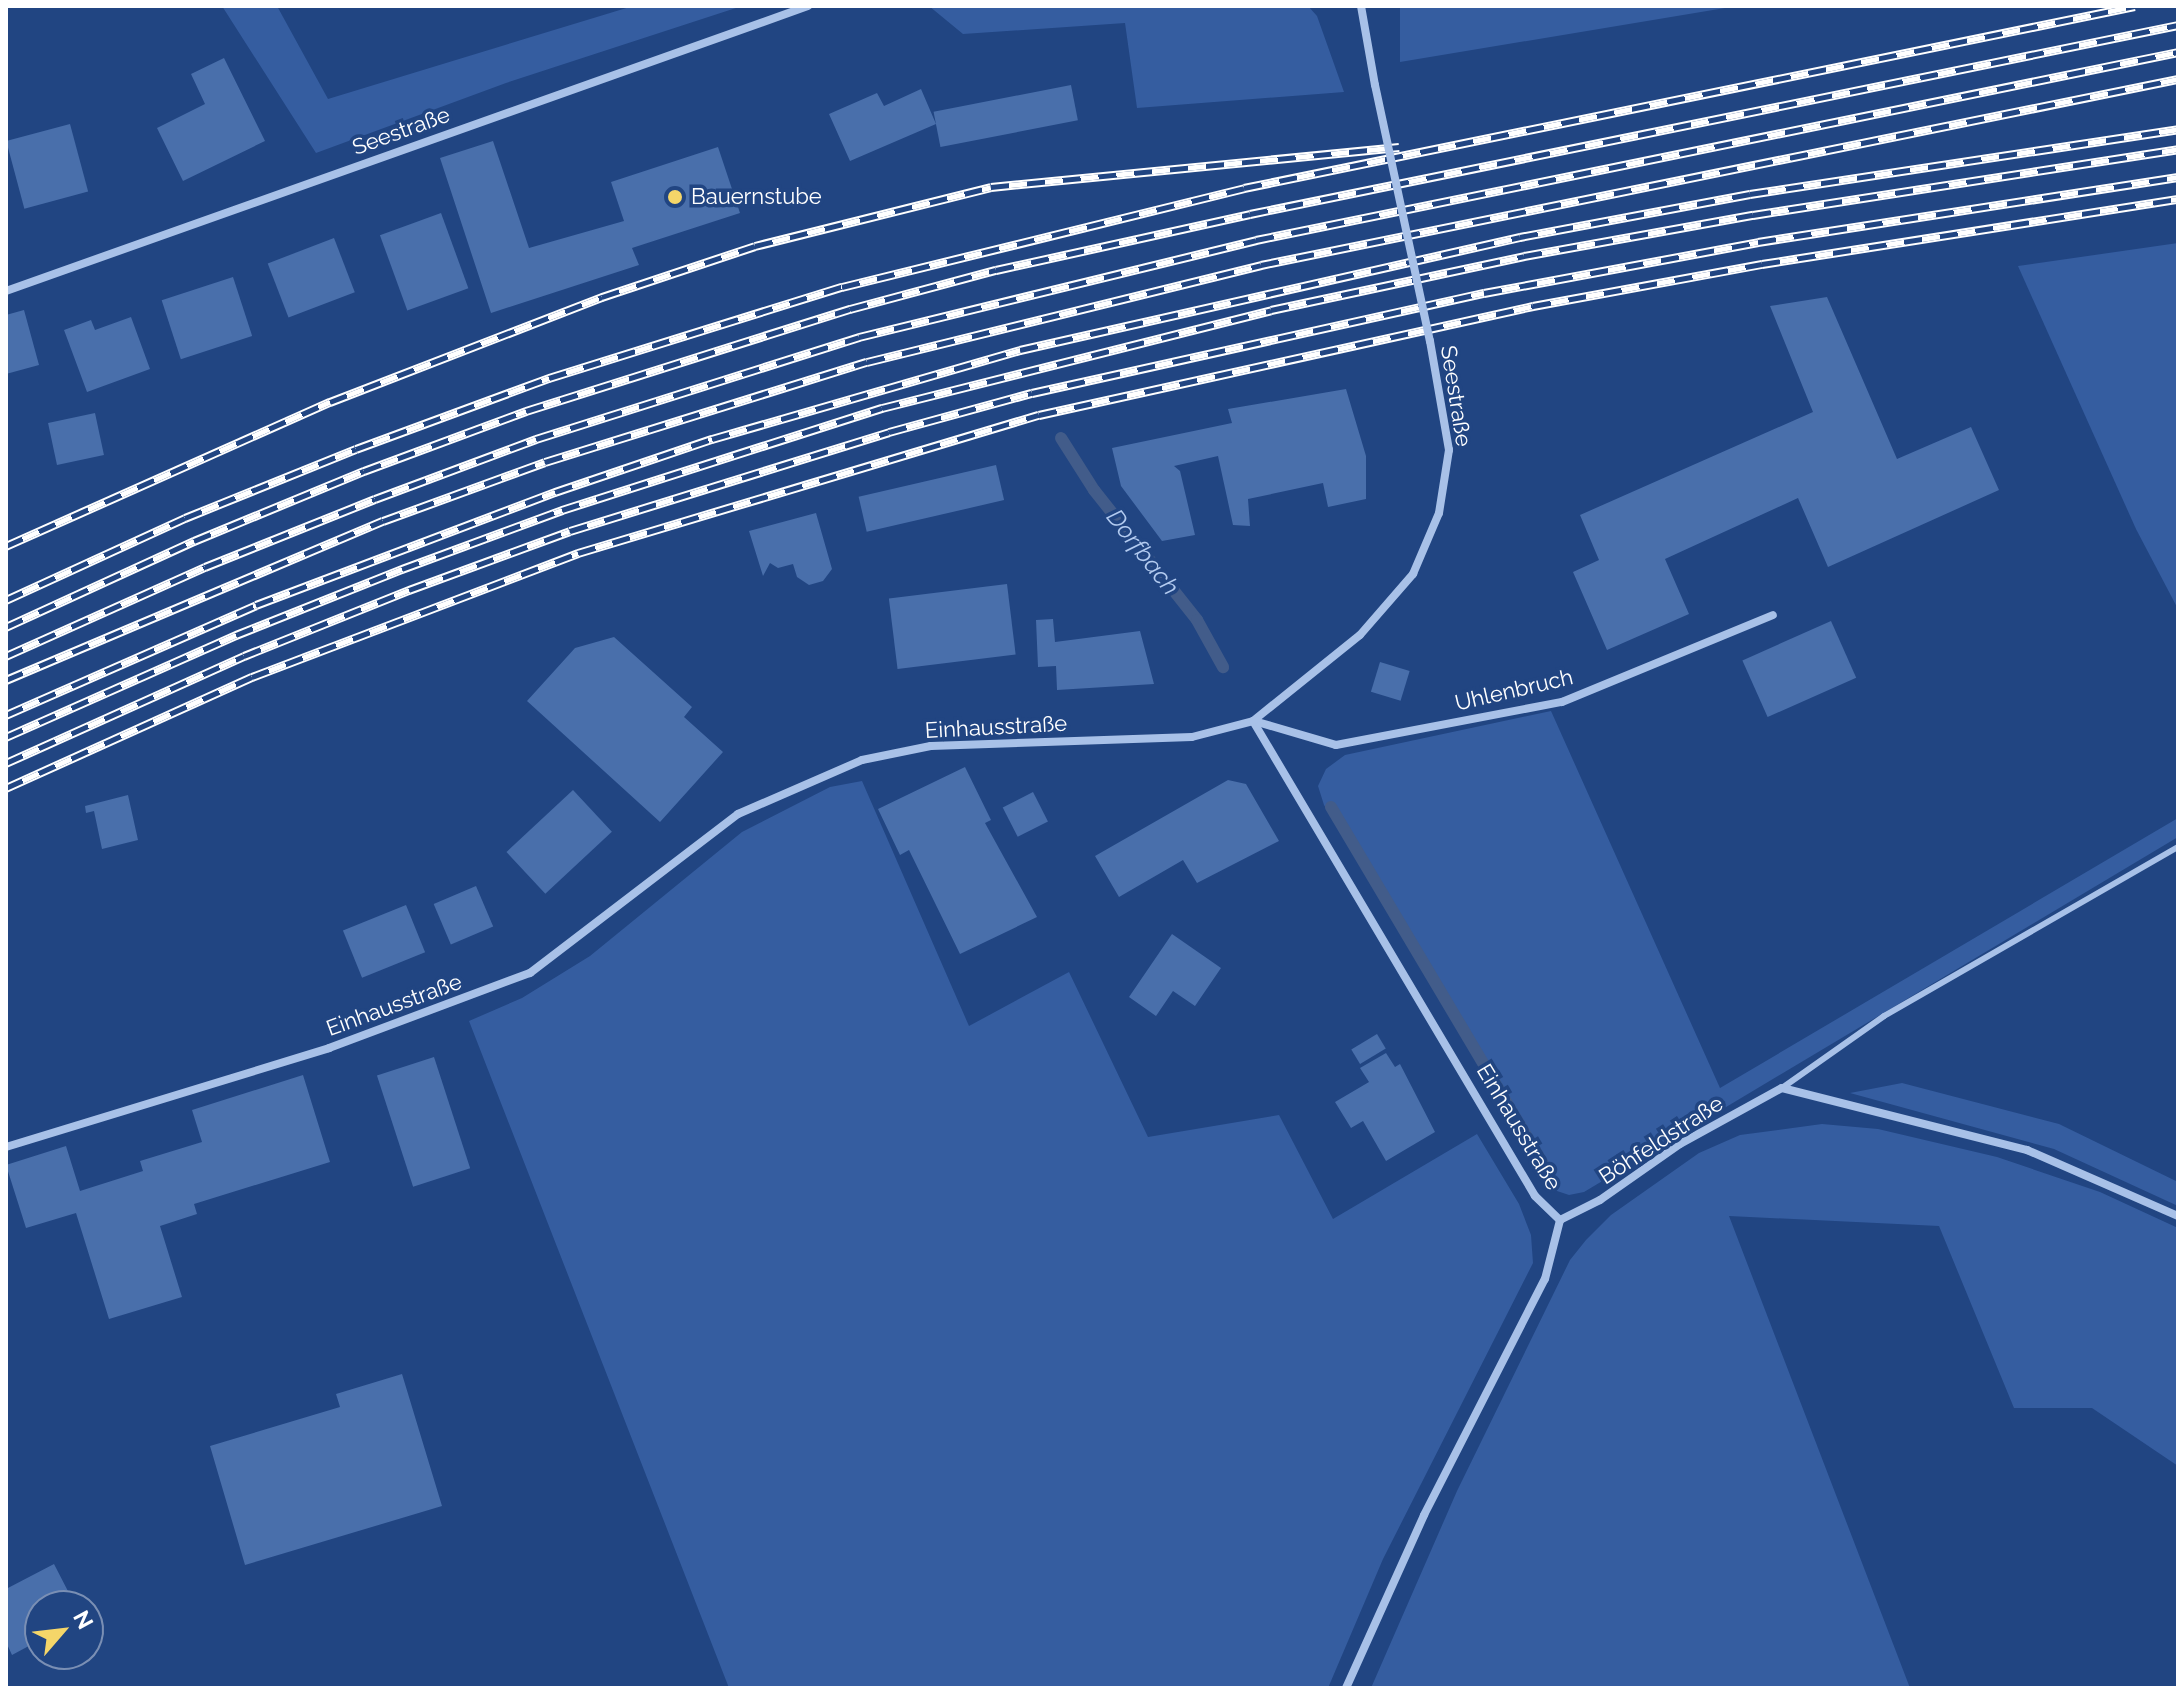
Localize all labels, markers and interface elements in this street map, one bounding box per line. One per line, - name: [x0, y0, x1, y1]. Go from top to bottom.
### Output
- street label: Seestraße: [349, 101, 453, 161]
- place label: Bauernstube: [691, 184, 822, 210]
- marker: Bauernstube: [666, 188, 684, 206]
- street label: Seestraße: [1435, 344, 1477, 448]
- water label: Dorfbach: [1101, 503, 1185, 601]
- street label: Uhlenbruch: [1452, 664, 1576, 716]
- street label: Einhausstraße: [924, 710, 1068, 744]
- street label: Einhausstraße: [323, 968, 465, 1042]
- street label: Einhausstraße: [1471, 1059, 1567, 1195]
- street label: Böhfeldstraße: [1594, 1090, 1728, 1190]
- north arrow: [24, 1590, 104, 1670]
- text: N: [68, 1606, 99, 1633]

